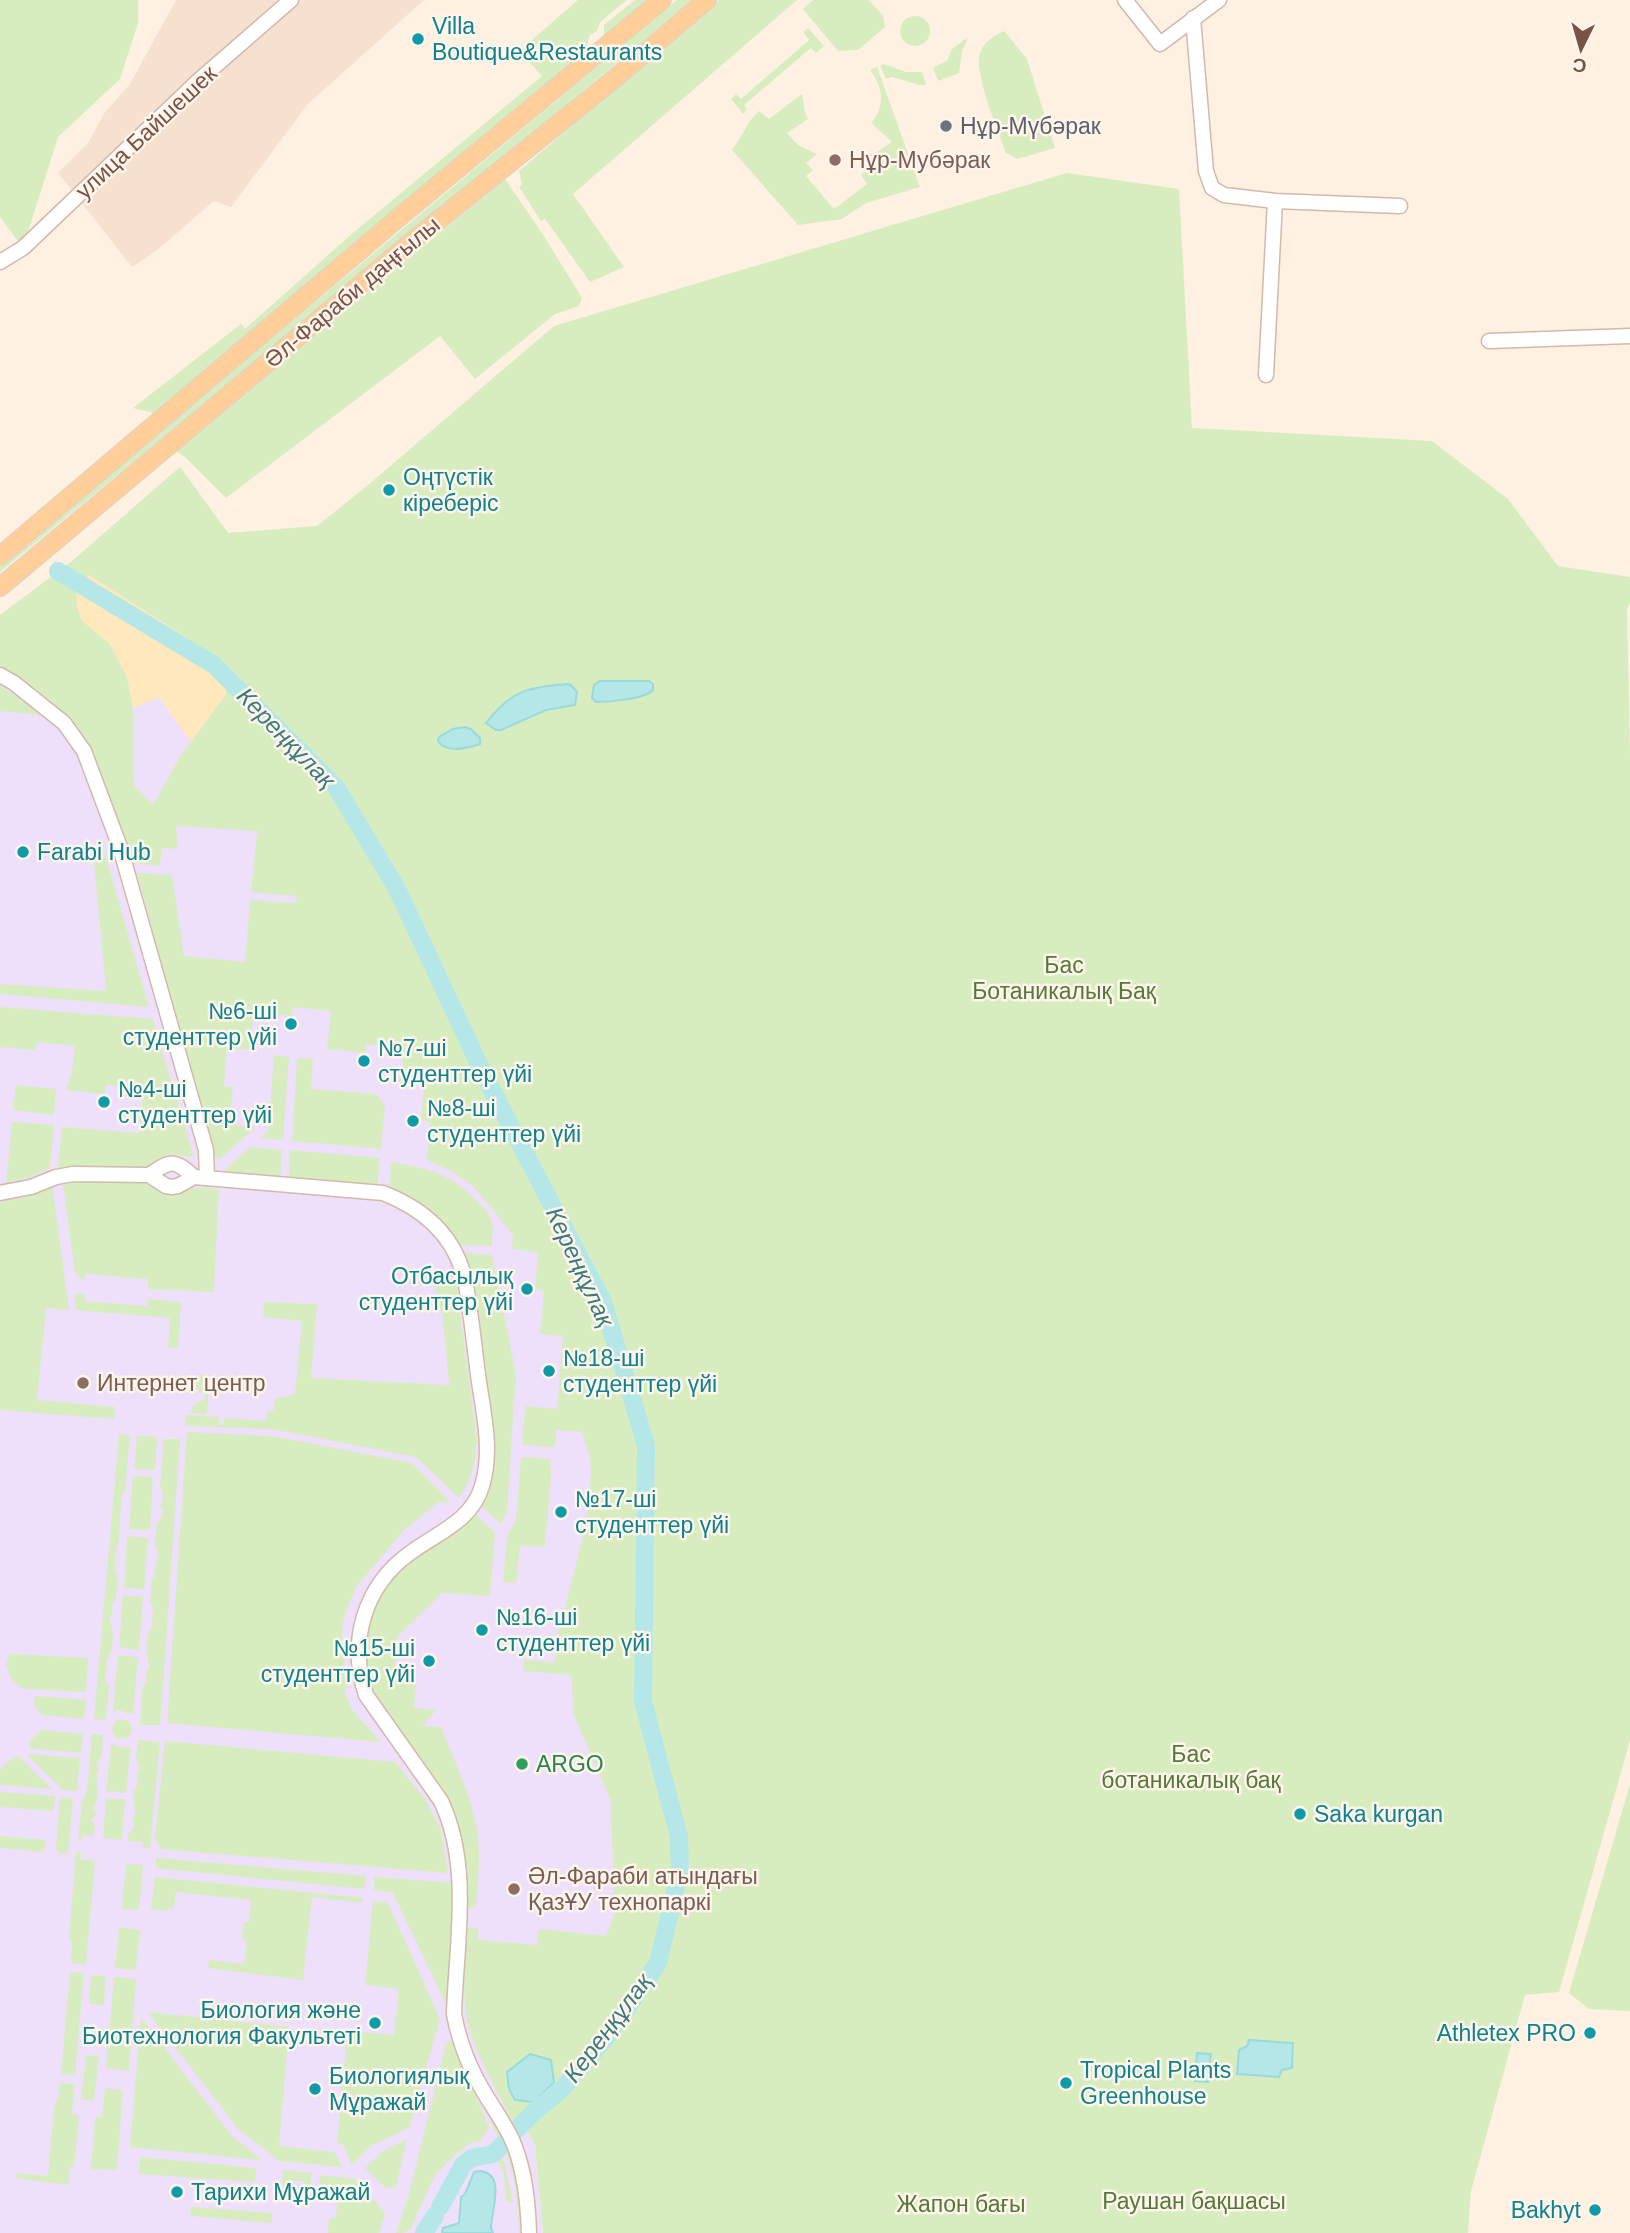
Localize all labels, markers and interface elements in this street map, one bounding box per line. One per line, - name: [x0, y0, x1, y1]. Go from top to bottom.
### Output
- place label: Villa Boutique&Restaurants: [432, 13, 662, 65]
- north arrow: [1546, 14, 1616, 84]
- marker: Villa Boutique&Restaurants: [410, 31, 426, 47]
- text: С: [1572, 54, 1587, 76]
- street label: улица Байшешек: [70, 59, 222, 204]
- place label: Нұр-Мүбәрак: [960, 113, 1102, 139]
- marker: Нұр-Мүбәрак: [938, 118, 954, 134]
- place label: Нұр-Мубәрак: [849, 147, 991, 173]
- marker: Нұр-Мубәрак: [827, 152, 843, 168]
- street label: Әл-Фараби даңғылы: [259, 211, 445, 373]
- place label: Оңтүстік кіреберіс: [403, 464, 499, 516]
- marker: Оңтүстік кіреберіс: [381, 482, 397, 498]
- water label: Кереңқұлақ: [232, 682, 342, 795]
- place label: Farabi Hub: [37, 839, 151, 865]
- marker: Farabi Hub: [15, 844, 31, 860]
- park label: Бас Ботаникалық Бақ: [972, 952, 1157, 1004]
- place label: №6-ші студенттер үйі: [123, 998, 277, 1050]
- marker: №6-ші студенттер үйі: [283, 1016, 299, 1032]
- place label: №7-ші студенттер үйі: [378, 1035, 532, 1087]
- marker: №7-ші студенттер үйі: [356, 1053, 372, 1069]
- place label: №4-ші студенттер үйі: [118, 1076, 272, 1128]
- marker: №4-ші студенттер үйі: [96, 1094, 112, 1110]
- place label: №8-ші студенттер үйі: [427, 1095, 581, 1147]
- marker: №8-ші студенттер үйі: [405, 1113, 421, 1129]
- water label: Кереңқұлақ: [541, 1203, 621, 1332]
- place label: Отбасылық студенттер үйі: [359, 1263, 514, 1315]
- marker: Отбасылық студенттер үйі: [519, 1281, 535, 1297]
- place label: №18-ші студенттер үйі: [563, 1345, 717, 1397]
- marker: №18-ші студенттер үйі: [541, 1363, 557, 1379]
- place label: Интернет центр: [97, 1370, 265, 1396]
- marker: Интернет центр: [75, 1375, 91, 1391]
- place label: №17-ші студенттер үйі: [575, 1486, 729, 1538]
- marker: №17-ші студенттер үйі: [553, 1504, 569, 1520]
- place label: №16-ші студенттер үйі: [496, 1604, 650, 1656]
- marker: №16-ші студенттер үйі: [474, 1622, 490, 1638]
- place label: №15-ші студенттер үйі: [261, 1635, 415, 1687]
- marker: №15-ші студенттер үйі: [421, 1653, 437, 1669]
- park label: Бас ботаникалық бақ: [1101, 1741, 1282, 1793]
- place label: ARGO: [536, 1751, 604, 1777]
- marker: ARGO: [514, 1756, 530, 1772]
- place label: Saka kurgan: [1314, 1801, 1443, 1827]
- marker: Saka kurgan: [1292, 1806, 1308, 1822]
- place label: Әл-Фараби атындағы ҚазҰУ технопаркі: [528, 1863, 758, 1915]
- marker: Әл-Фараби атындағы ҚазҰУ технопаркі: [506, 1881, 522, 1897]
- water label: Кереңқұлақ: [558, 1967, 658, 2087]
- place label: Биология және Биотехнология Факультеті: [82, 1997, 361, 2049]
- marker: Биология және Биотехнология Факультеті: [367, 2015, 383, 2031]
- place label: Athletex PRO: [1437, 2020, 1576, 2046]
- marker: Athletex PRO: [1582, 2025, 1598, 2041]
- place label: Tropical Plants Greenhouse: [1080, 2057, 1231, 2109]
- place label: Биологиялық Мұражай: [329, 2063, 470, 2115]
- marker: Tropical Plants Greenhouse: [1058, 2075, 1074, 2091]
- marker: Биологиялық Мұражай: [307, 2081, 323, 2097]
- place label: Тарихи Мұражай: [191, 2179, 370, 2205]
- marker: Тарихи Мұражай: [169, 2184, 185, 2200]
- park label: Раушан бақшасы: [1102, 2188, 1286, 2214]
- park label: Жапон бағы: [897, 2191, 1025, 2217]
- place label: Bakhyt: [1511, 2197, 1582, 2223]
- marker: Bakhyt: [1587, 2202, 1603, 2218]

